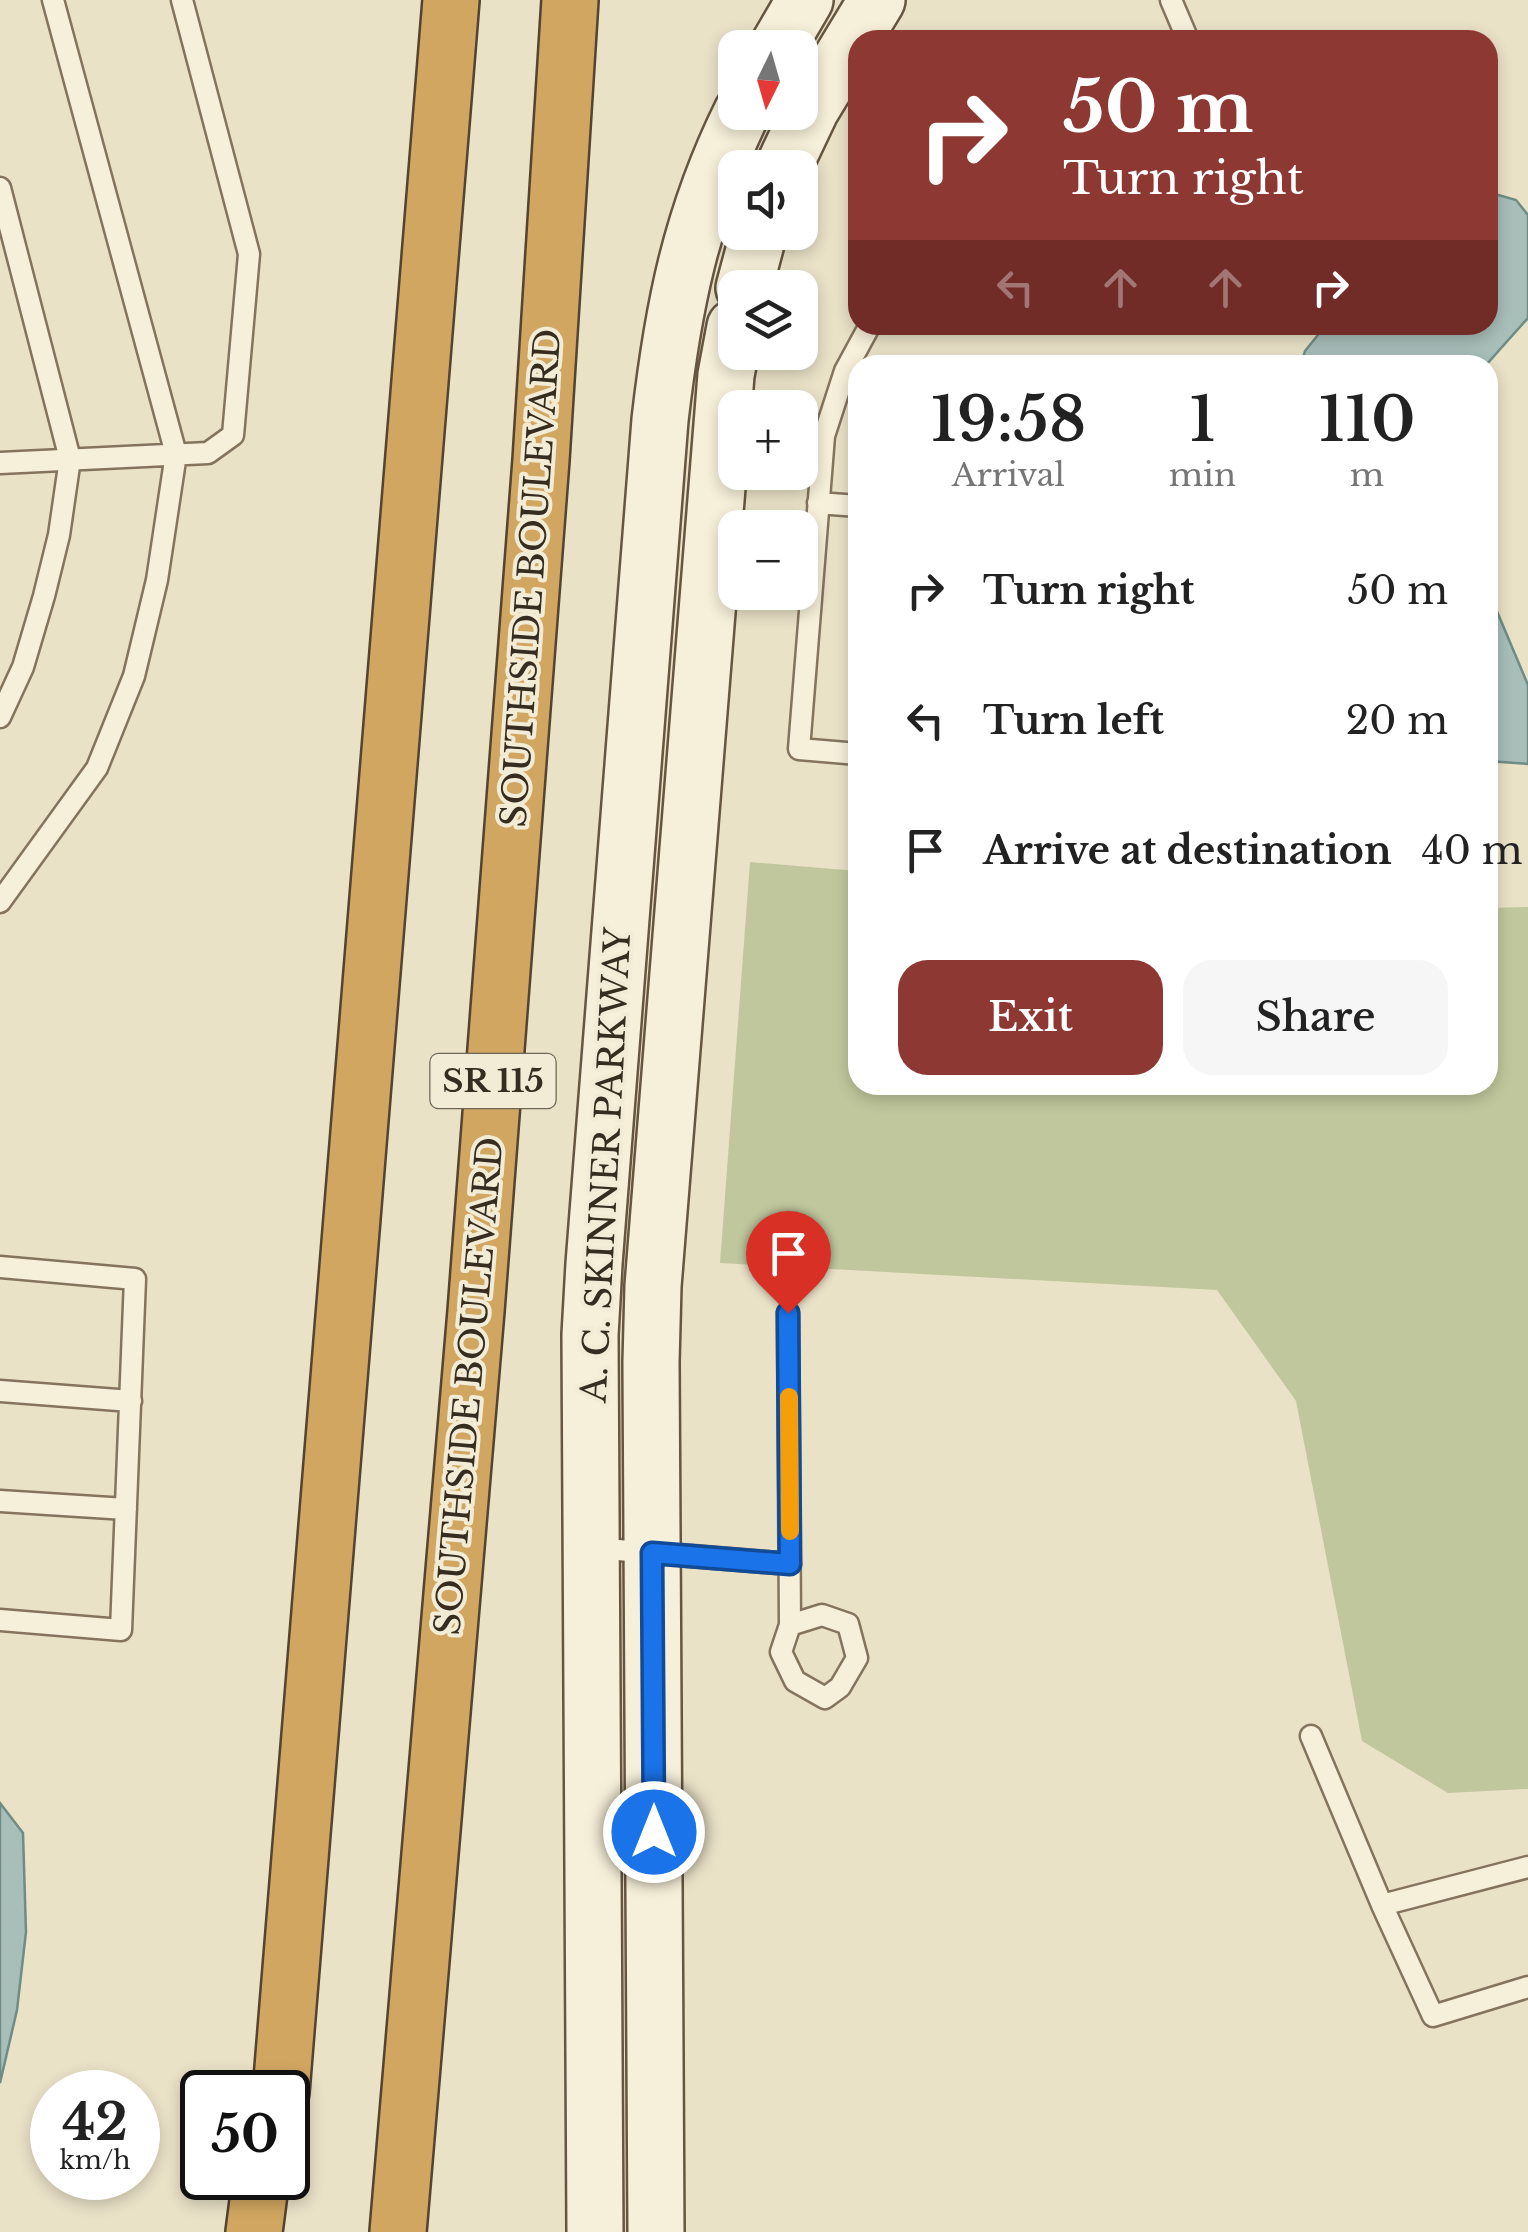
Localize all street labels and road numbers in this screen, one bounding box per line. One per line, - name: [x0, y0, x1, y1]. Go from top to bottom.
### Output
- street label: SOUTHSIDE BOULEVARD: [492, 327, 569, 829]
- street label: A. C. SKINNER PARKWAY: [572, 926, 639, 1405]
- road number: SR 115: [430, 1054, 556, 1108]
- street label: SOUTHSIDE BOULEVARD: [425, 1135, 512, 1637]

